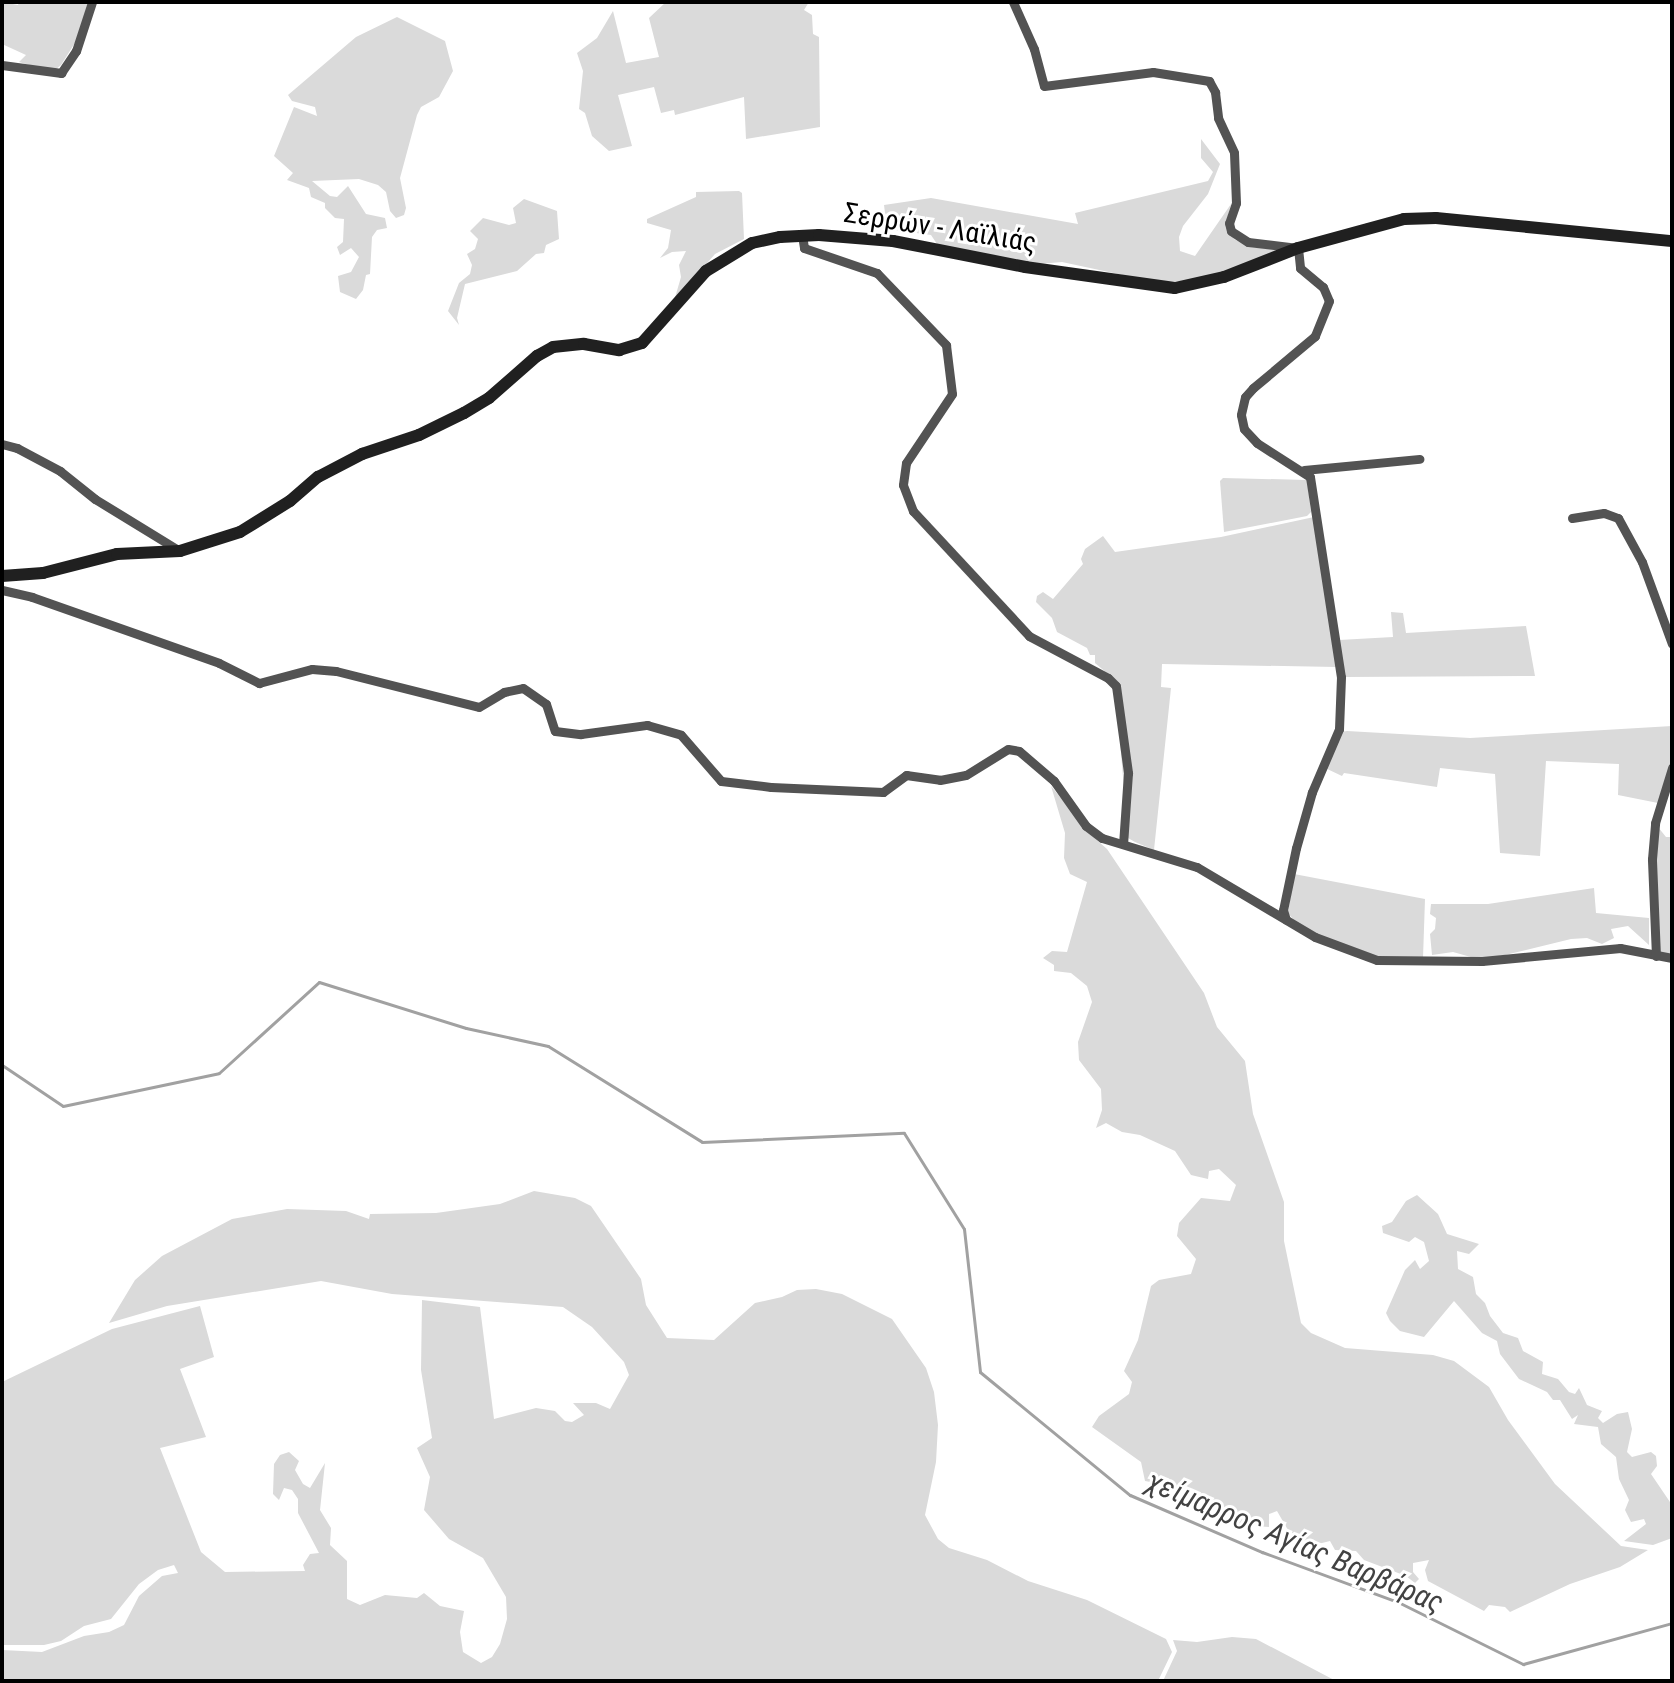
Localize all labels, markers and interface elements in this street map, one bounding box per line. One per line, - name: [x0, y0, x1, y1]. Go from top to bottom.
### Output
- street label: Σερρών - Λαϊλιάς: [842, 196, 1038, 260]
- water label: χείμαρρος Αγίας Βαρβάρας: [1141, 1463, 1449, 1621]

